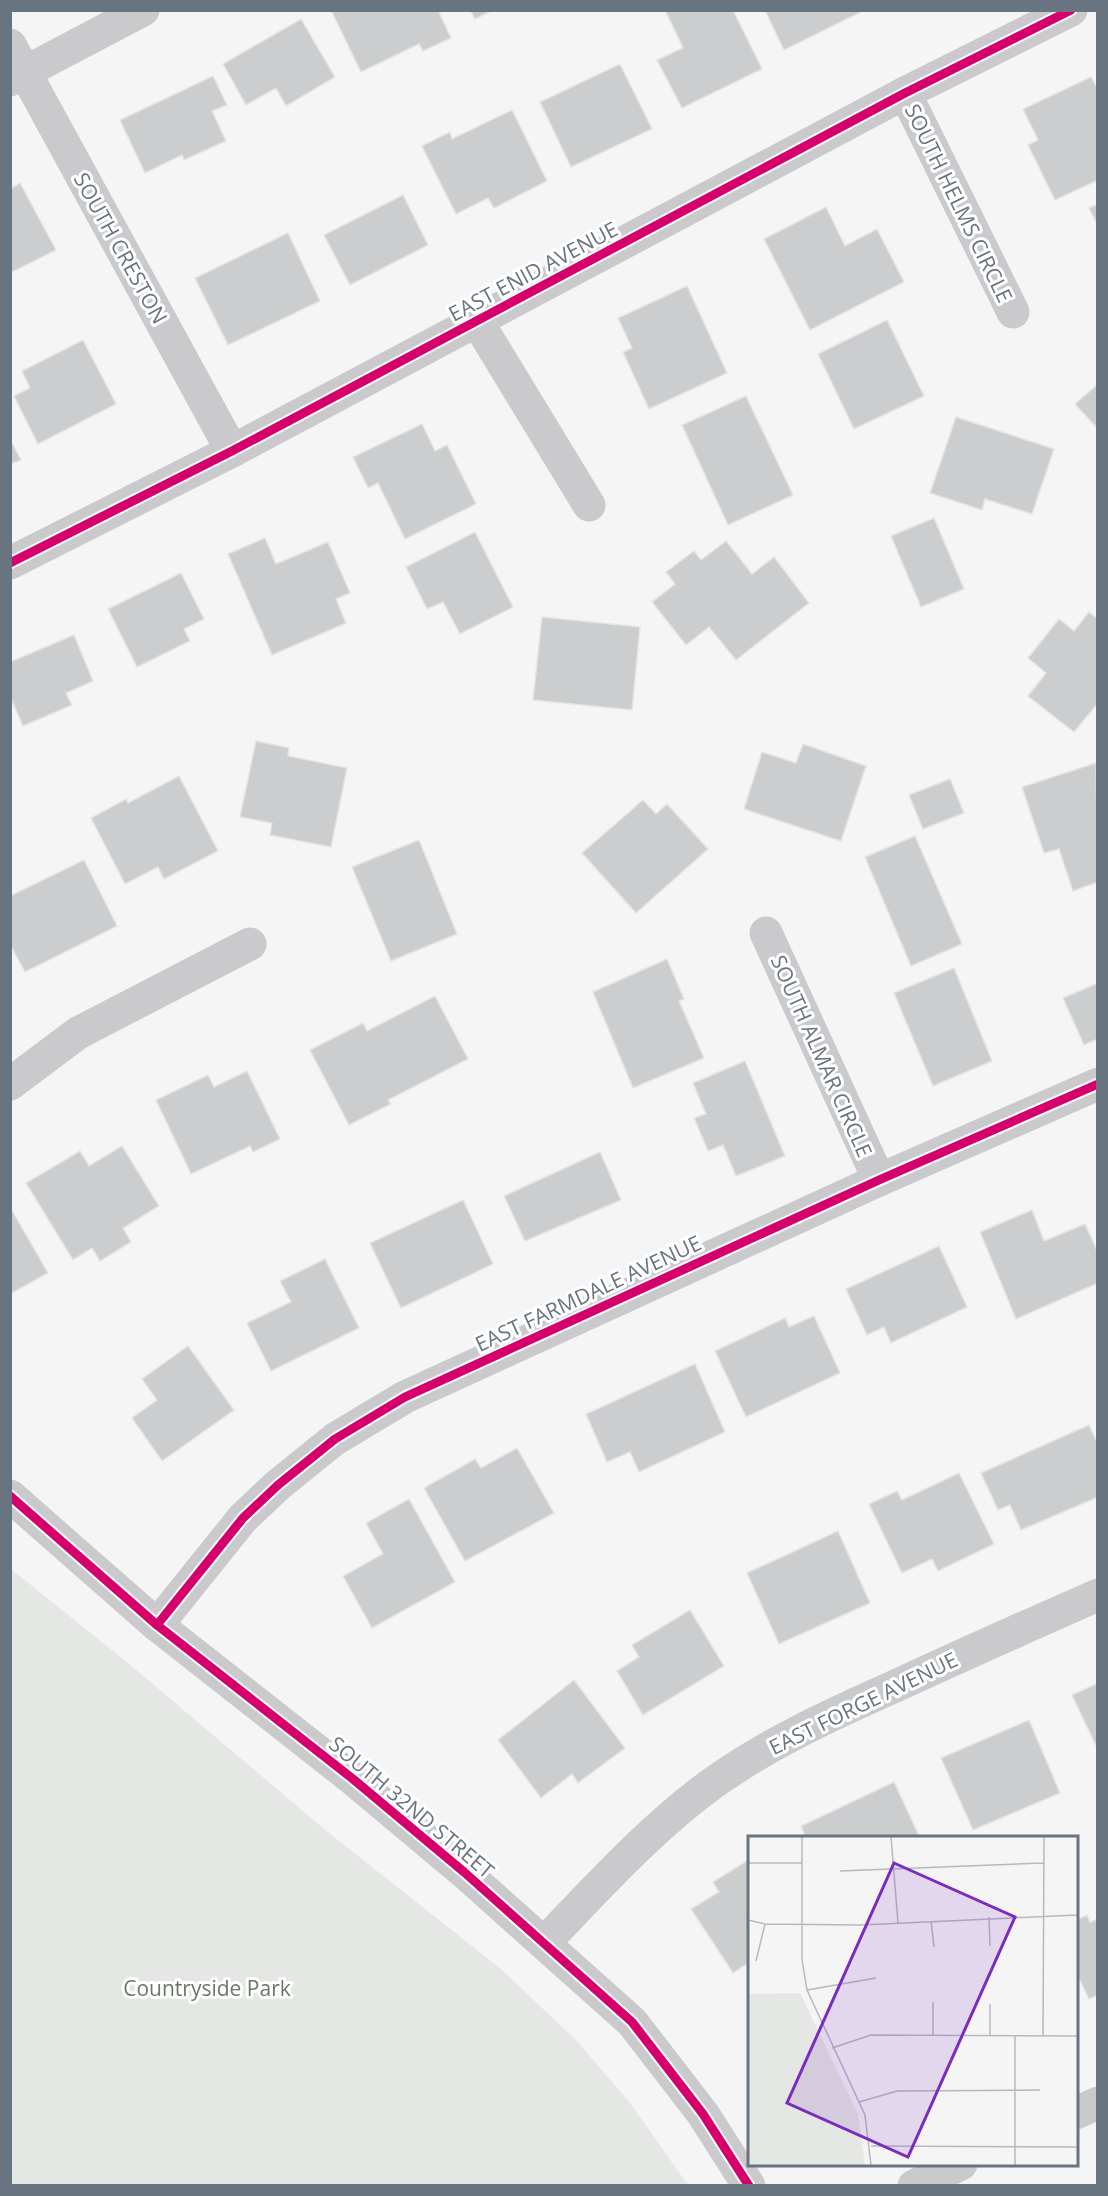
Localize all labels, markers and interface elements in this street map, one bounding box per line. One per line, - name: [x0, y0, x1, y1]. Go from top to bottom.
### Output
- street label: SOUTH HELMS CIRCLE: [899, 99, 1019, 307]
- street label: SOUTH CRESTON: [68, 167, 174, 329]
- street label: EAST ENID AVENUE: [444, 215, 622, 327]
- street label: SOUTH ALMAR CIRCLE: [765, 951, 879, 1161]
- street label: EAST FARMDALE AVENUE: [470, 1228, 706, 1358]
- street label: EAST FORGE AVENUE: [764, 1645, 962, 1761]
- street label: SOUTH 32ND STREET: [324, 1730, 501, 1885]
- inset map: [748, 1836, 1078, 2166]
- park label: Countryside Park: [123, 1974, 291, 2002]

